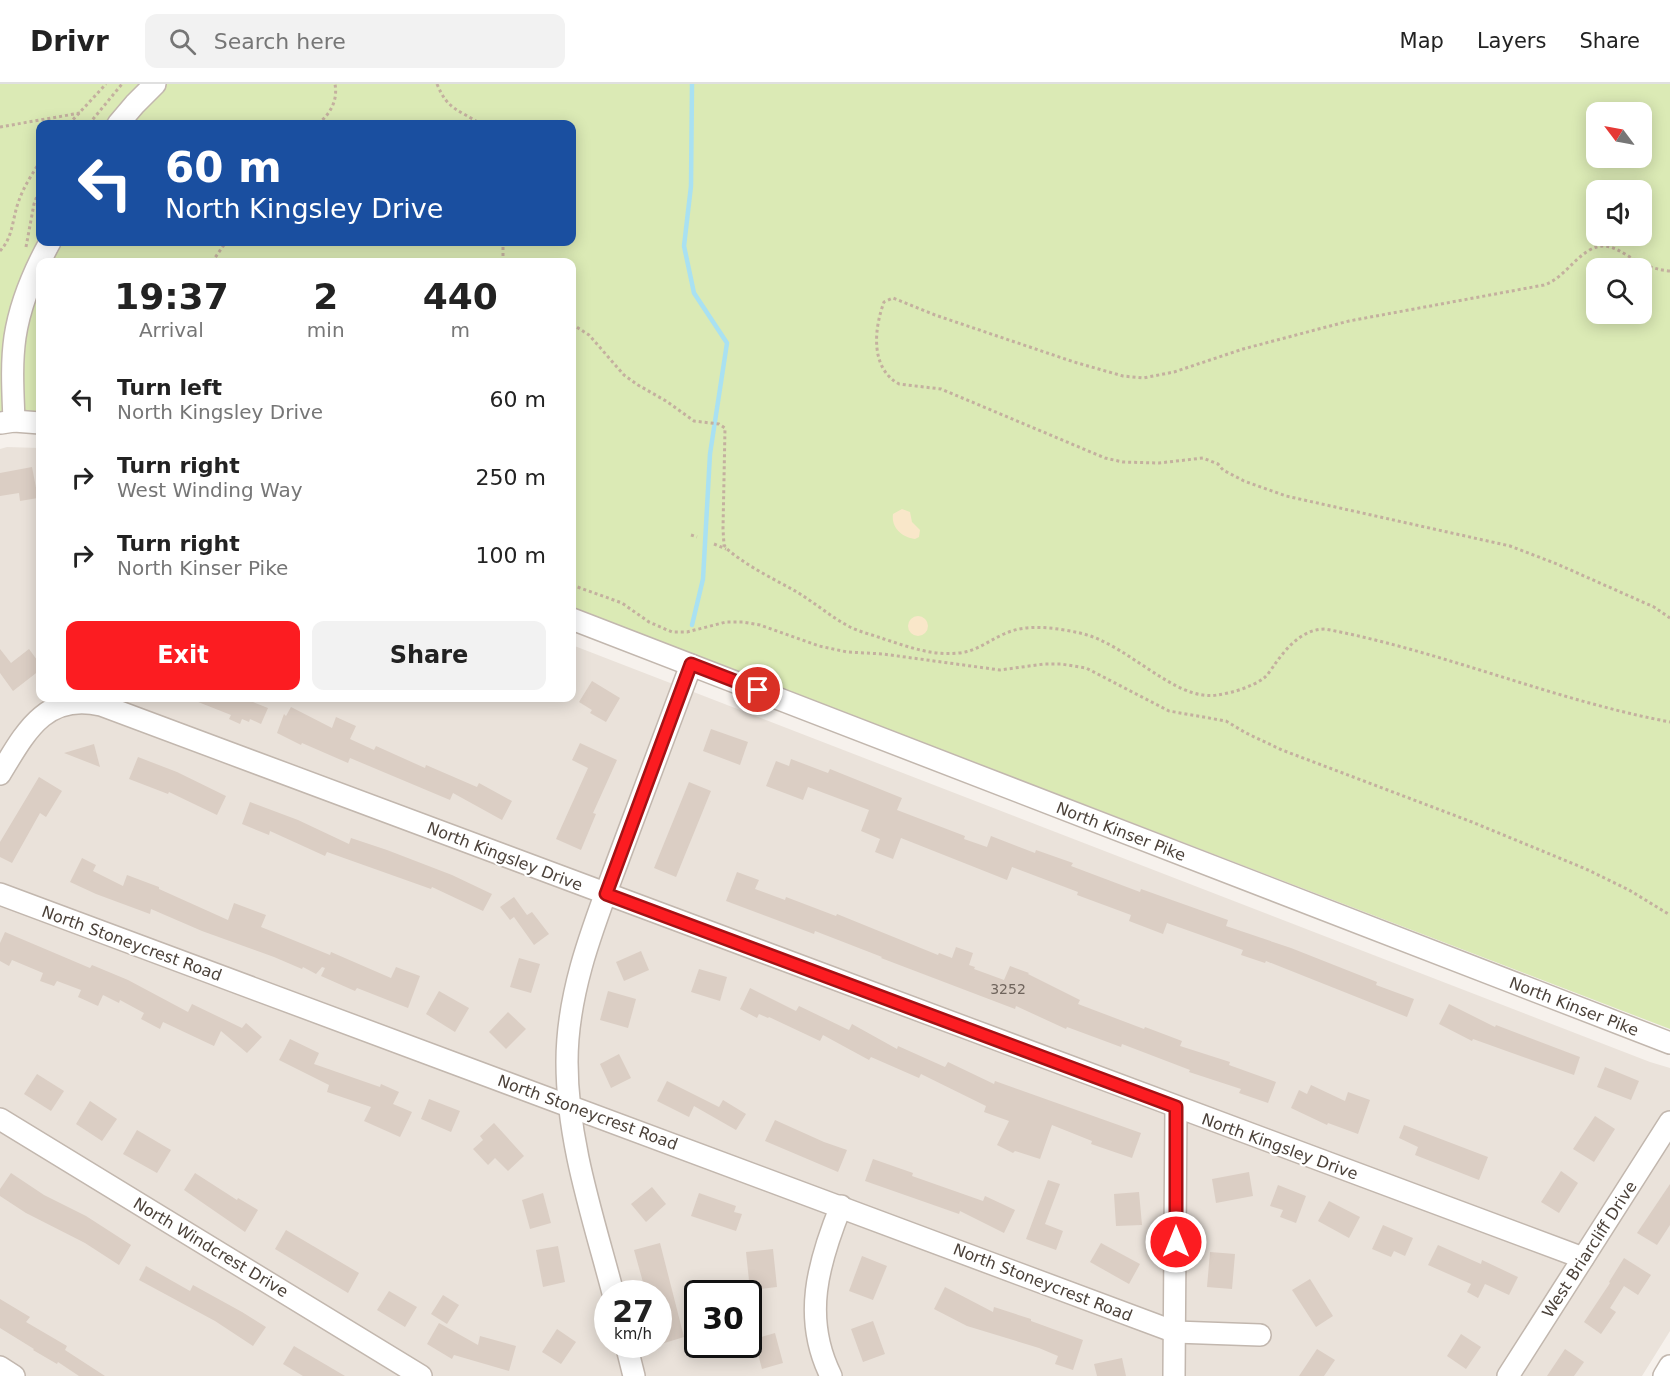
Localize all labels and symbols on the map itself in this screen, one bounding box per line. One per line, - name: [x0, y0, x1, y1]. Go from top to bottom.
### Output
- north arrow: [1586, 102, 1652, 168]
- pin: [732, 664, 783, 715]
- street label: North Kinser Pike: [1053, 798, 1188, 865]
- street label: North Kingsley Drive: [424, 818, 585, 895]
- street label: North Stoneycrest Road: [39, 902, 224, 985]
- street label: North Kinser Pike: [1506, 973, 1641, 1040]
- house number: 3252: [990, 981, 1026, 997]
- street label: North Stoneycrest Road: [495, 1071, 680, 1154]
- street label: North Kingsley Drive: [1199, 1109, 1361, 1184]
- street label: West Briarcliff Drive: [1538, 1177, 1641, 1321]
- street label: North Windcrest Drive: [130, 1194, 292, 1301]
- position arrow: [1144, 1210, 1208, 1274]
- street label: North Stoneycrest Road: [951, 1240, 1135, 1325]
- speed limit sign: 30: [684, 1280, 762, 1358]

